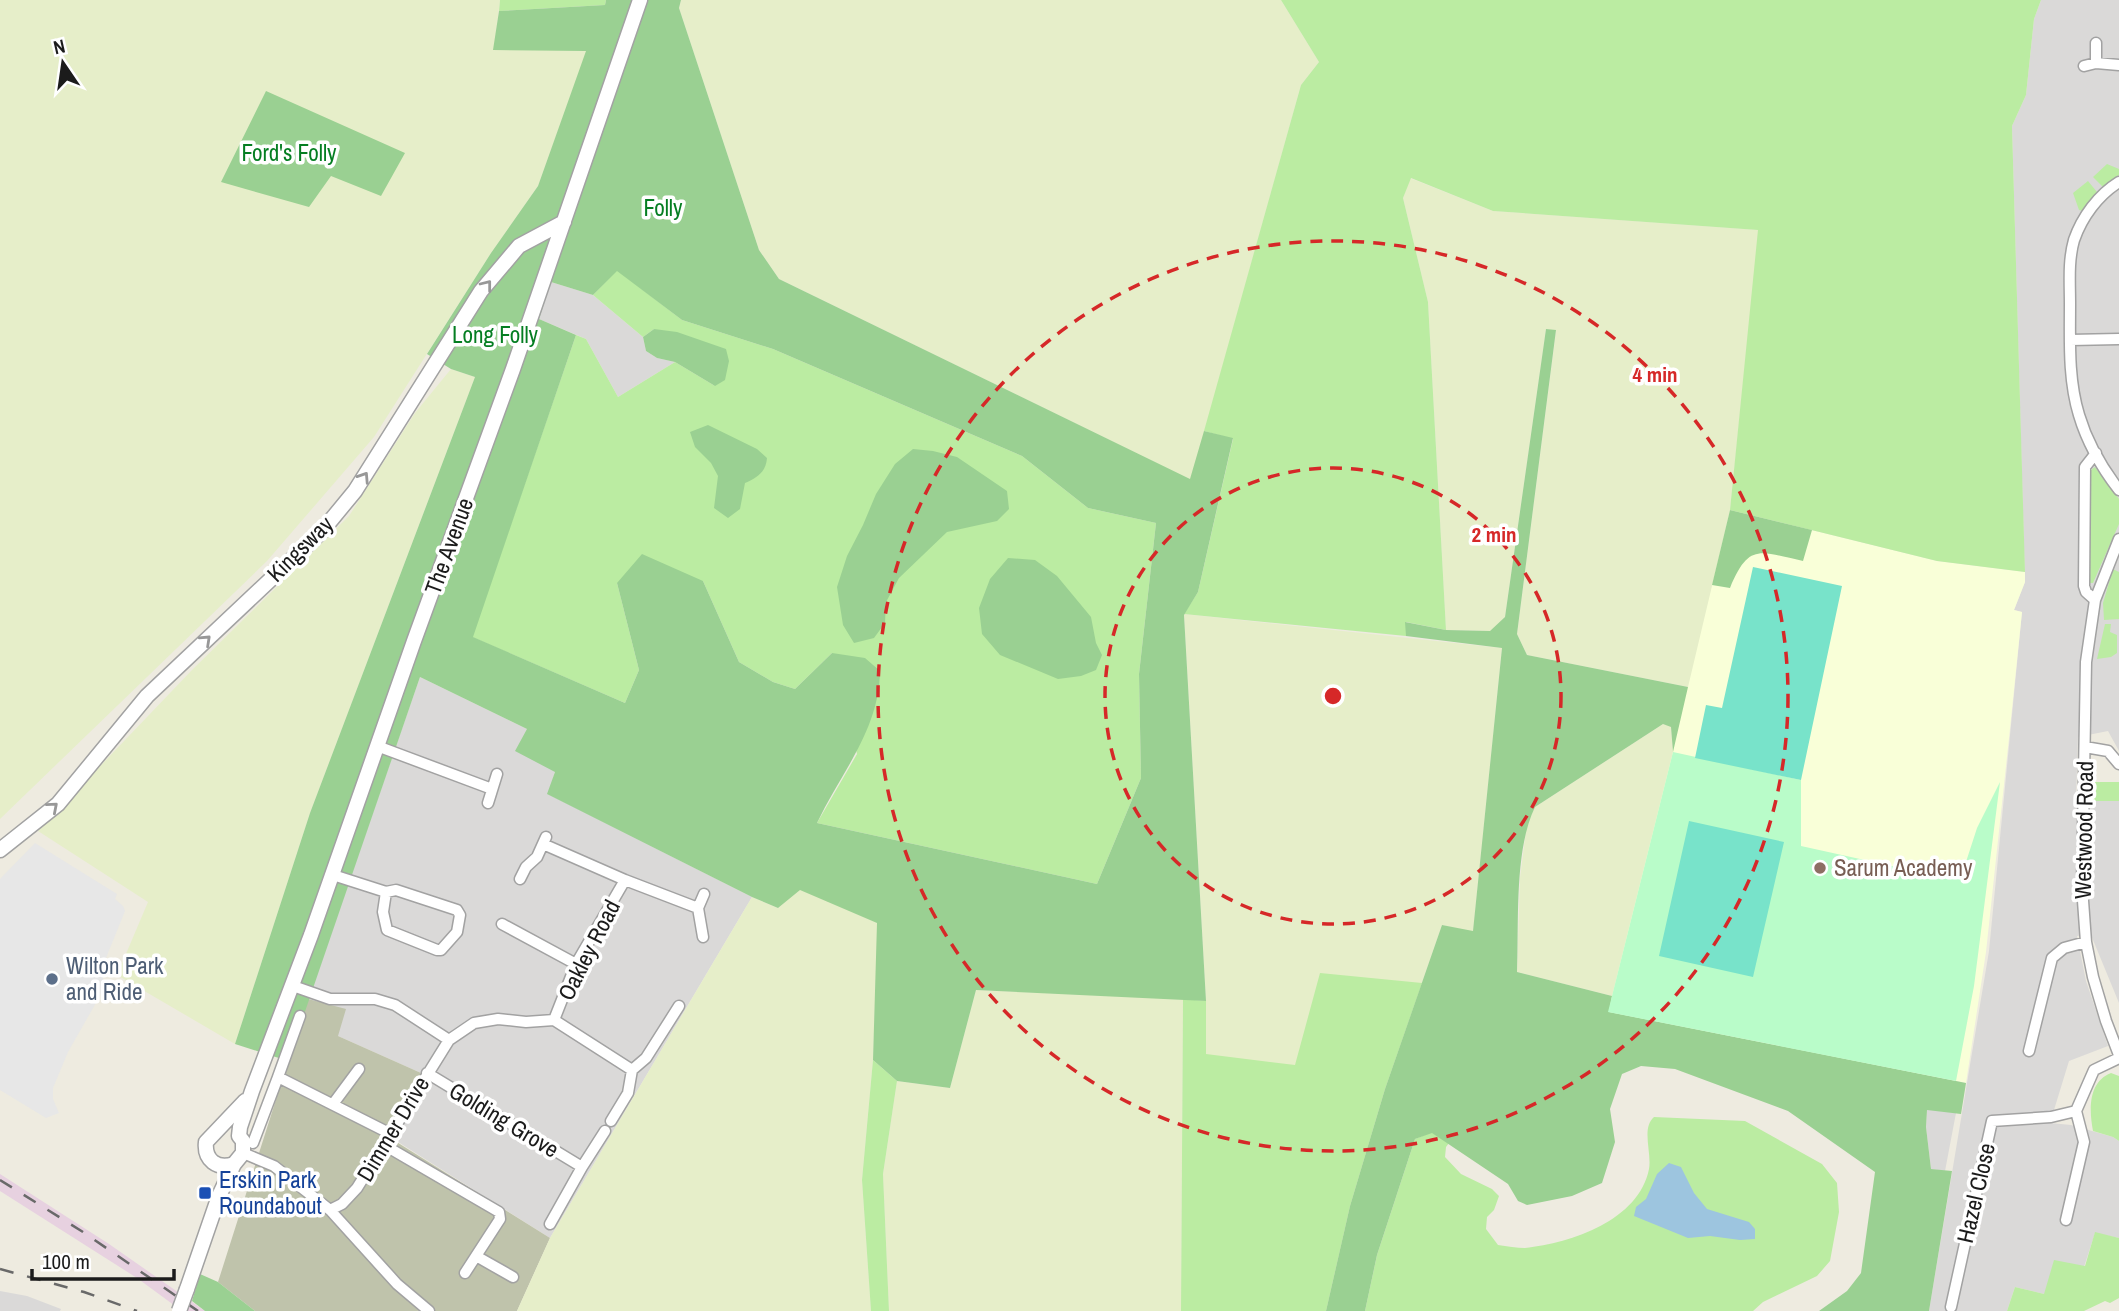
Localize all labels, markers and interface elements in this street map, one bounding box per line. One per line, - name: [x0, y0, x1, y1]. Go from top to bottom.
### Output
- north arrow: [28, 28, 98, 98]
- text: N: [51, 33, 68, 60]
- park label: Ford's Folly: [241, 137, 337, 168]
- park label: Folly: [644, 192, 683, 223]
- one-way arrow: [478, 281, 491, 293]
- park label: Long Folly: [452, 319, 539, 350]
- text: 4 min: [1633, 360, 1677, 389]
- one-way arrow: [356, 472, 368, 485]
- street label: The Avenue: [417, 493, 480, 598]
- street label: Kingsway: [260, 508, 340, 589]
- text: 2 min: [1472, 520, 1516, 549]
- one-way arrow: [198, 636, 211, 648]
- centre of rings: [1321, 684, 1345, 708]
- street label: Westwood Road: [2067, 761, 2100, 899]
- one-way arrow: [45, 803, 58, 815]
- place label: Sarum Academy: [1834, 852, 1973, 883]
- marker: Sarum Academy: [1812, 860, 1828, 876]
- street label: Oakley Road: [550, 894, 627, 1005]
- place label: Wilton Park and Ride: [66, 950, 164, 1007]
- marker: Wilton Park and Ride: [44, 971, 60, 987]
- street label: Dimmer Drive: [349, 1070, 436, 1187]
- street label: Golding Grove: [444, 1075, 565, 1164]
- street label: Hazel Close: [1949, 1140, 2002, 1246]
- place label: Erskin Park Roundabout: [219, 1164, 322, 1221]
- marker: Erskin Park Roundabout: [197, 1185, 213, 1201]
- scale bar: [32, 1238, 173, 1282]
- text: 100 m: [42, 1247, 90, 1276]

